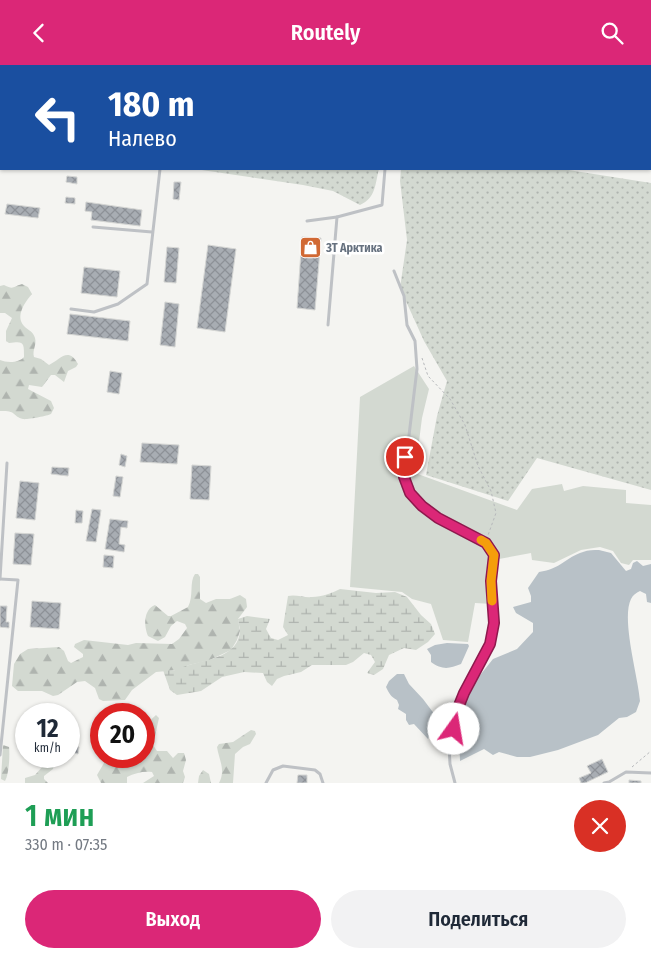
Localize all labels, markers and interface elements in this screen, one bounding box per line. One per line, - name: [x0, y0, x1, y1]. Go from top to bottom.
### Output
- icon: back: [25, 19, 53, 47]
- text: Routely: [291, 19, 360, 46]
- icon: search: [598, 19, 626, 47]
- text: 180 m: [108, 83, 194, 125]
- icon: left: [25, 85, 90, 150]
- text: Налево: [108, 125, 177, 152]
- shop icon: ЗТ Арктика: [298, 236, 322, 260]
- place label: ЗТ Арктика: [325, 241, 382, 255]
- pin: [384, 436, 426, 478]
- icon: arrive: [391, 443, 419, 471]
- position arrow: [427, 702, 479, 754]
- speed limit sign: 20: [90, 703, 155, 768]
- text: 12: [36, 714, 59, 744]
- text: km/h: [34, 741, 61, 755]
- text: 1 мин: [25, 798, 94, 834]
- button: close: [574, 800, 626, 852]
- text: 330 m · 07:35: [25, 835, 107, 854]
- button: Выход: [25, 890, 321, 948]
- button: Поделиться: [331, 890, 626, 948]

